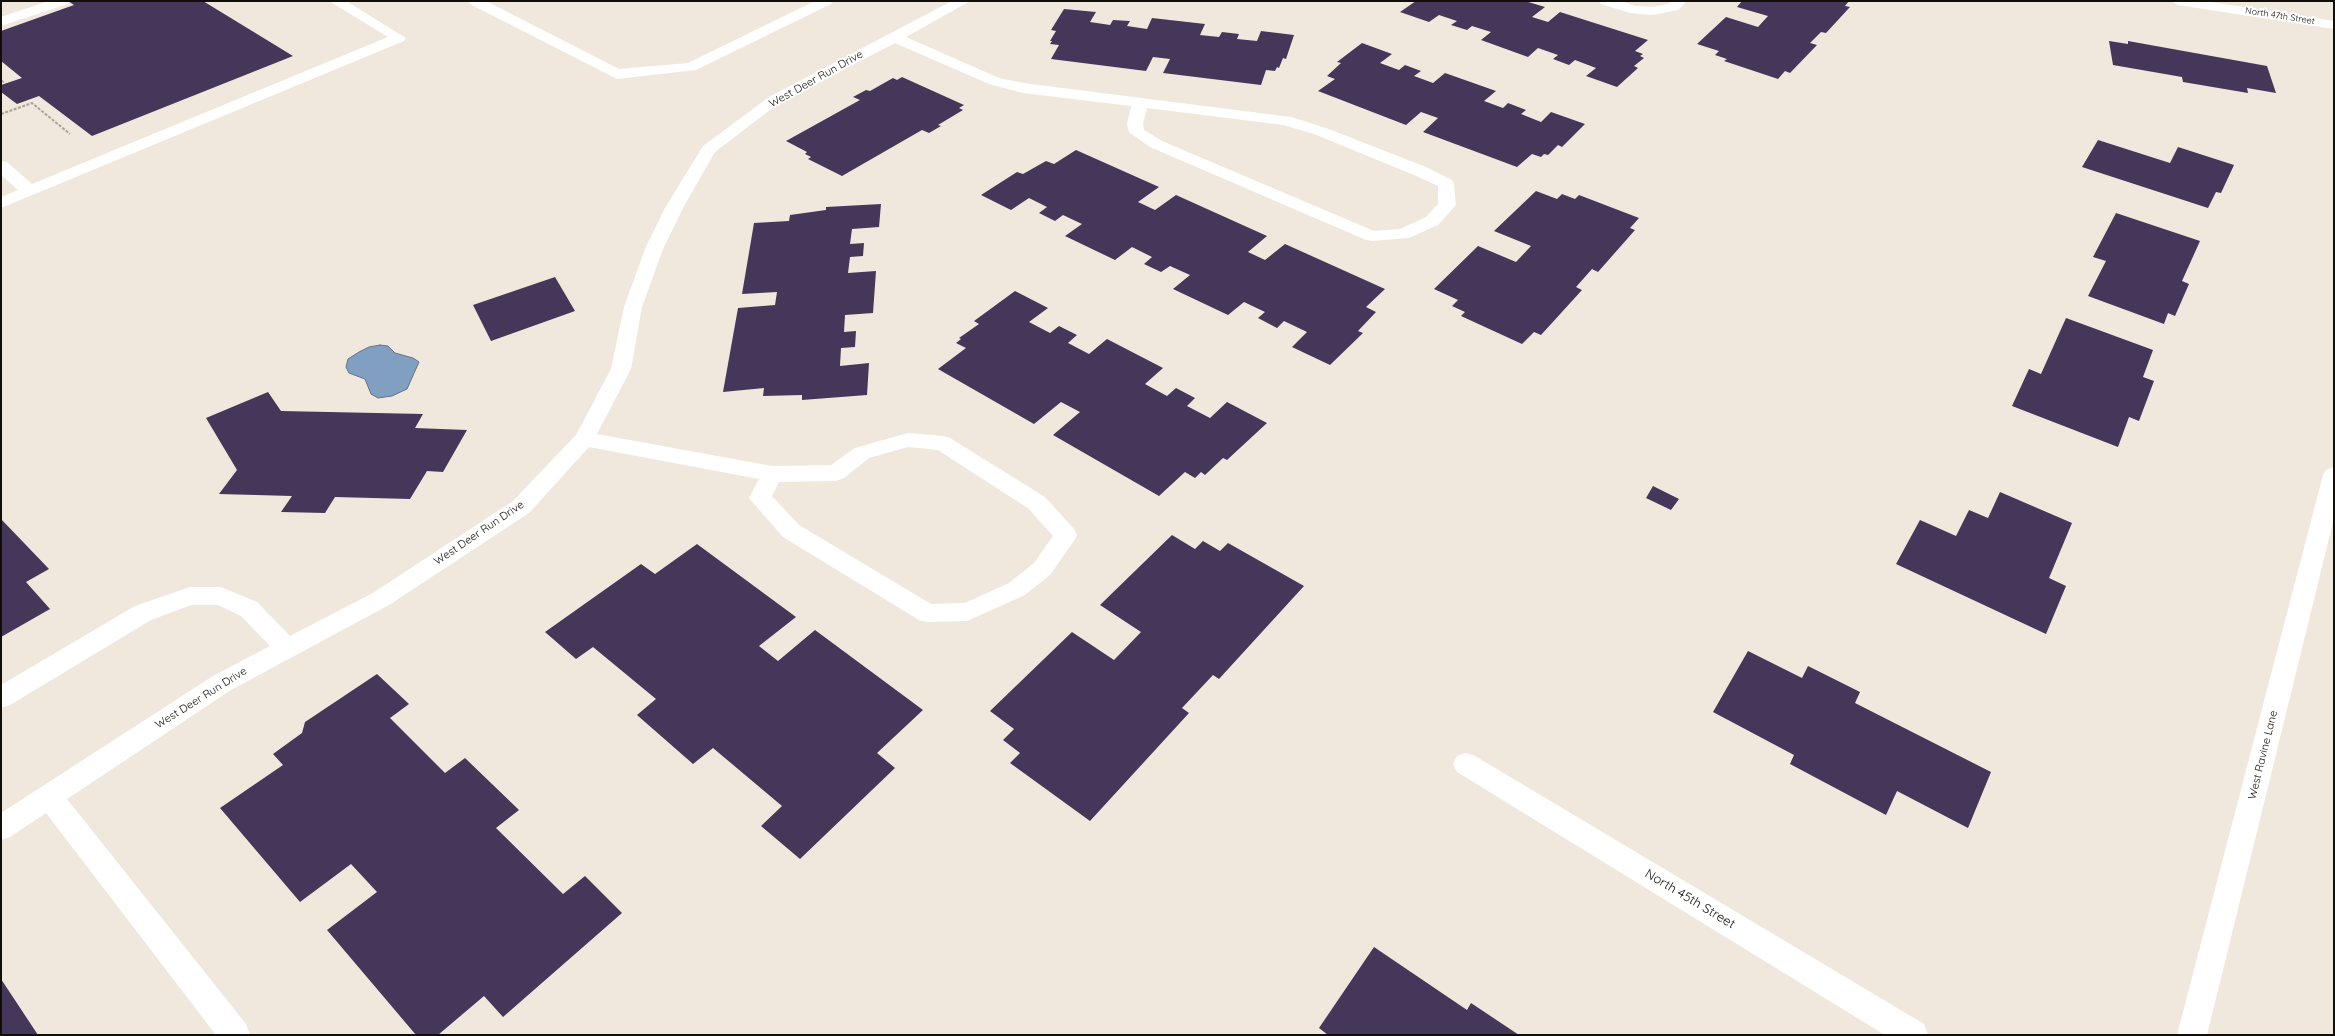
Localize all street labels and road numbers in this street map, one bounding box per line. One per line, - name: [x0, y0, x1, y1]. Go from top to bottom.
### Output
- street label: North 47th Street: [2244, 5, 2316, 27]
- street label: West Deer Run Drive: [767, 48, 865, 110]
- street label: West Deer Run Drive: [432, 498, 526, 568]
- street label: West Deer Run Drive: [153, 664, 249, 732]
- street label: West Ravine Lane: [2246, 709, 2280, 801]
- street label: North 45th Street: [1642, 866, 1738, 932]

